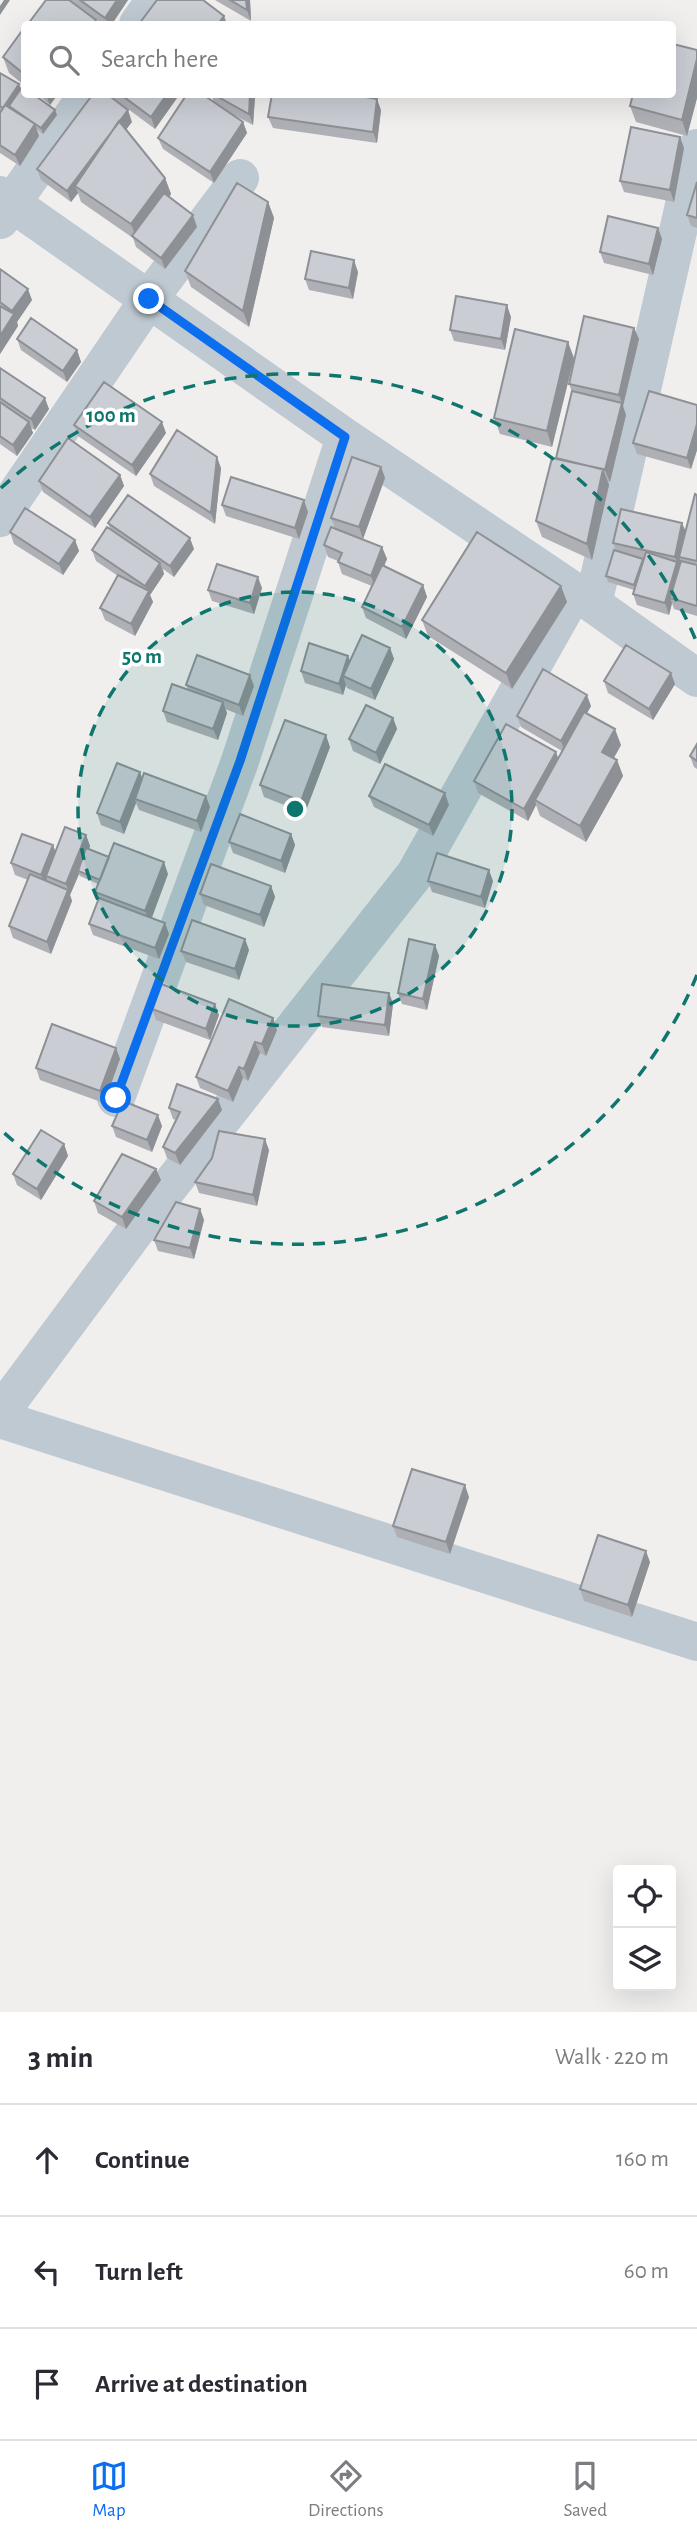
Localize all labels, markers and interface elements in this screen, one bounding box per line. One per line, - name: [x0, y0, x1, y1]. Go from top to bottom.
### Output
- search box: [21, 21, 676, 98]
- icon: search: [45, 41, 83, 79]
- text: Search here: [101, 46, 219, 72]
- route end: [133, 283, 164, 314]
- text: 100 m: [86, 405, 136, 426]
- text: 50 m: [122, 646, 162, 667]
- centre of rings: [283, 797, 307, 821]
- route start: [100, 1082, 131, 1113]
- map controls: [613, 1865, 676, 1991]
- button: locate: [613, 1865, 676, 1928]
- button: layers: [613, 1928, 676, 1991]
- text: 3 min: [28, 2043, 93, 2073]
- text: Walk · 220 m: [555, 2046, 669, 2069]
- icon: ahead: [28, 2141, 66, 2179]
- text: Continue: [95, 2147, 190, 2173]
- text: 160 m: [616, 2148, 669, 2171]
- icon: left: [28, 2253, 66, 2291]
- text: Turn left: [95, 2259, 183, 2285]
- text: 60 m: [624, 2260, 669, 2283]
- icon: arrive: [28, 2365, 66, 2403]
- text: Arrive at destination: [95, 2371, 308, 2397]
- tab: Map: [90, 2457, 128, 2522]
- tab: Directions: [308, 2457, 384, 2522]
- tab: Saved: [564, 2457, 607, 2522]

